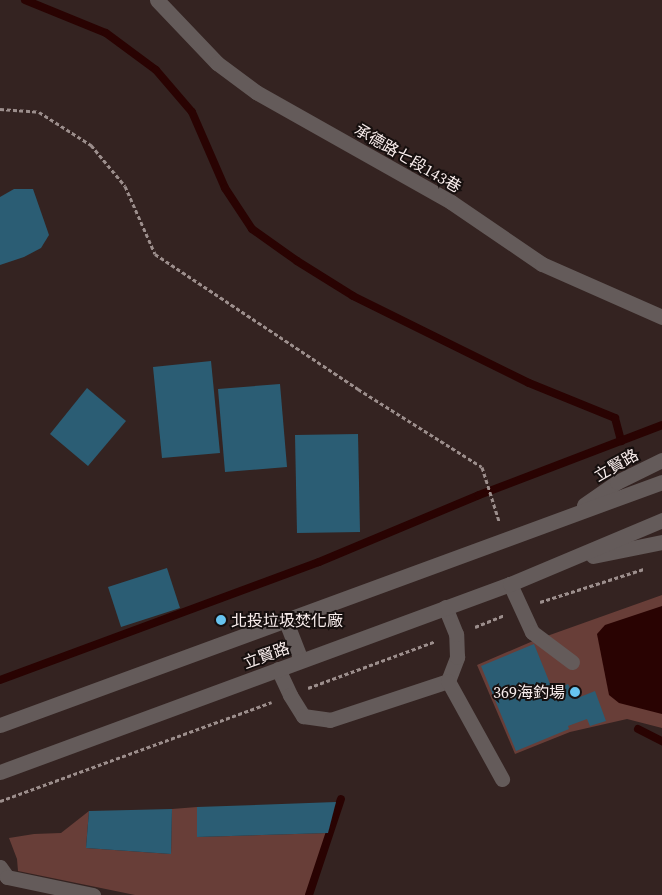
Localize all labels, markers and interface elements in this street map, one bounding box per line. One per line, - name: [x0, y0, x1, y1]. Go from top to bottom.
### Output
- street label: 承德路七段143巷: [351, 120, 465, 196]
- street label: 立賢路: [590, 445, 642, 485]
- place label: 北投垃圾焚化廠: [231, 610, 343, 630]
- marker: 北投垃圾焚化廠: [215, 614, 227, 626]
- street label: 立賢路: [240, 638, 292, 672]
- place label: 369海釣場: [493, 682, 565, 702]
- marker: 369海釣場: [569, 686, 581, 698]

